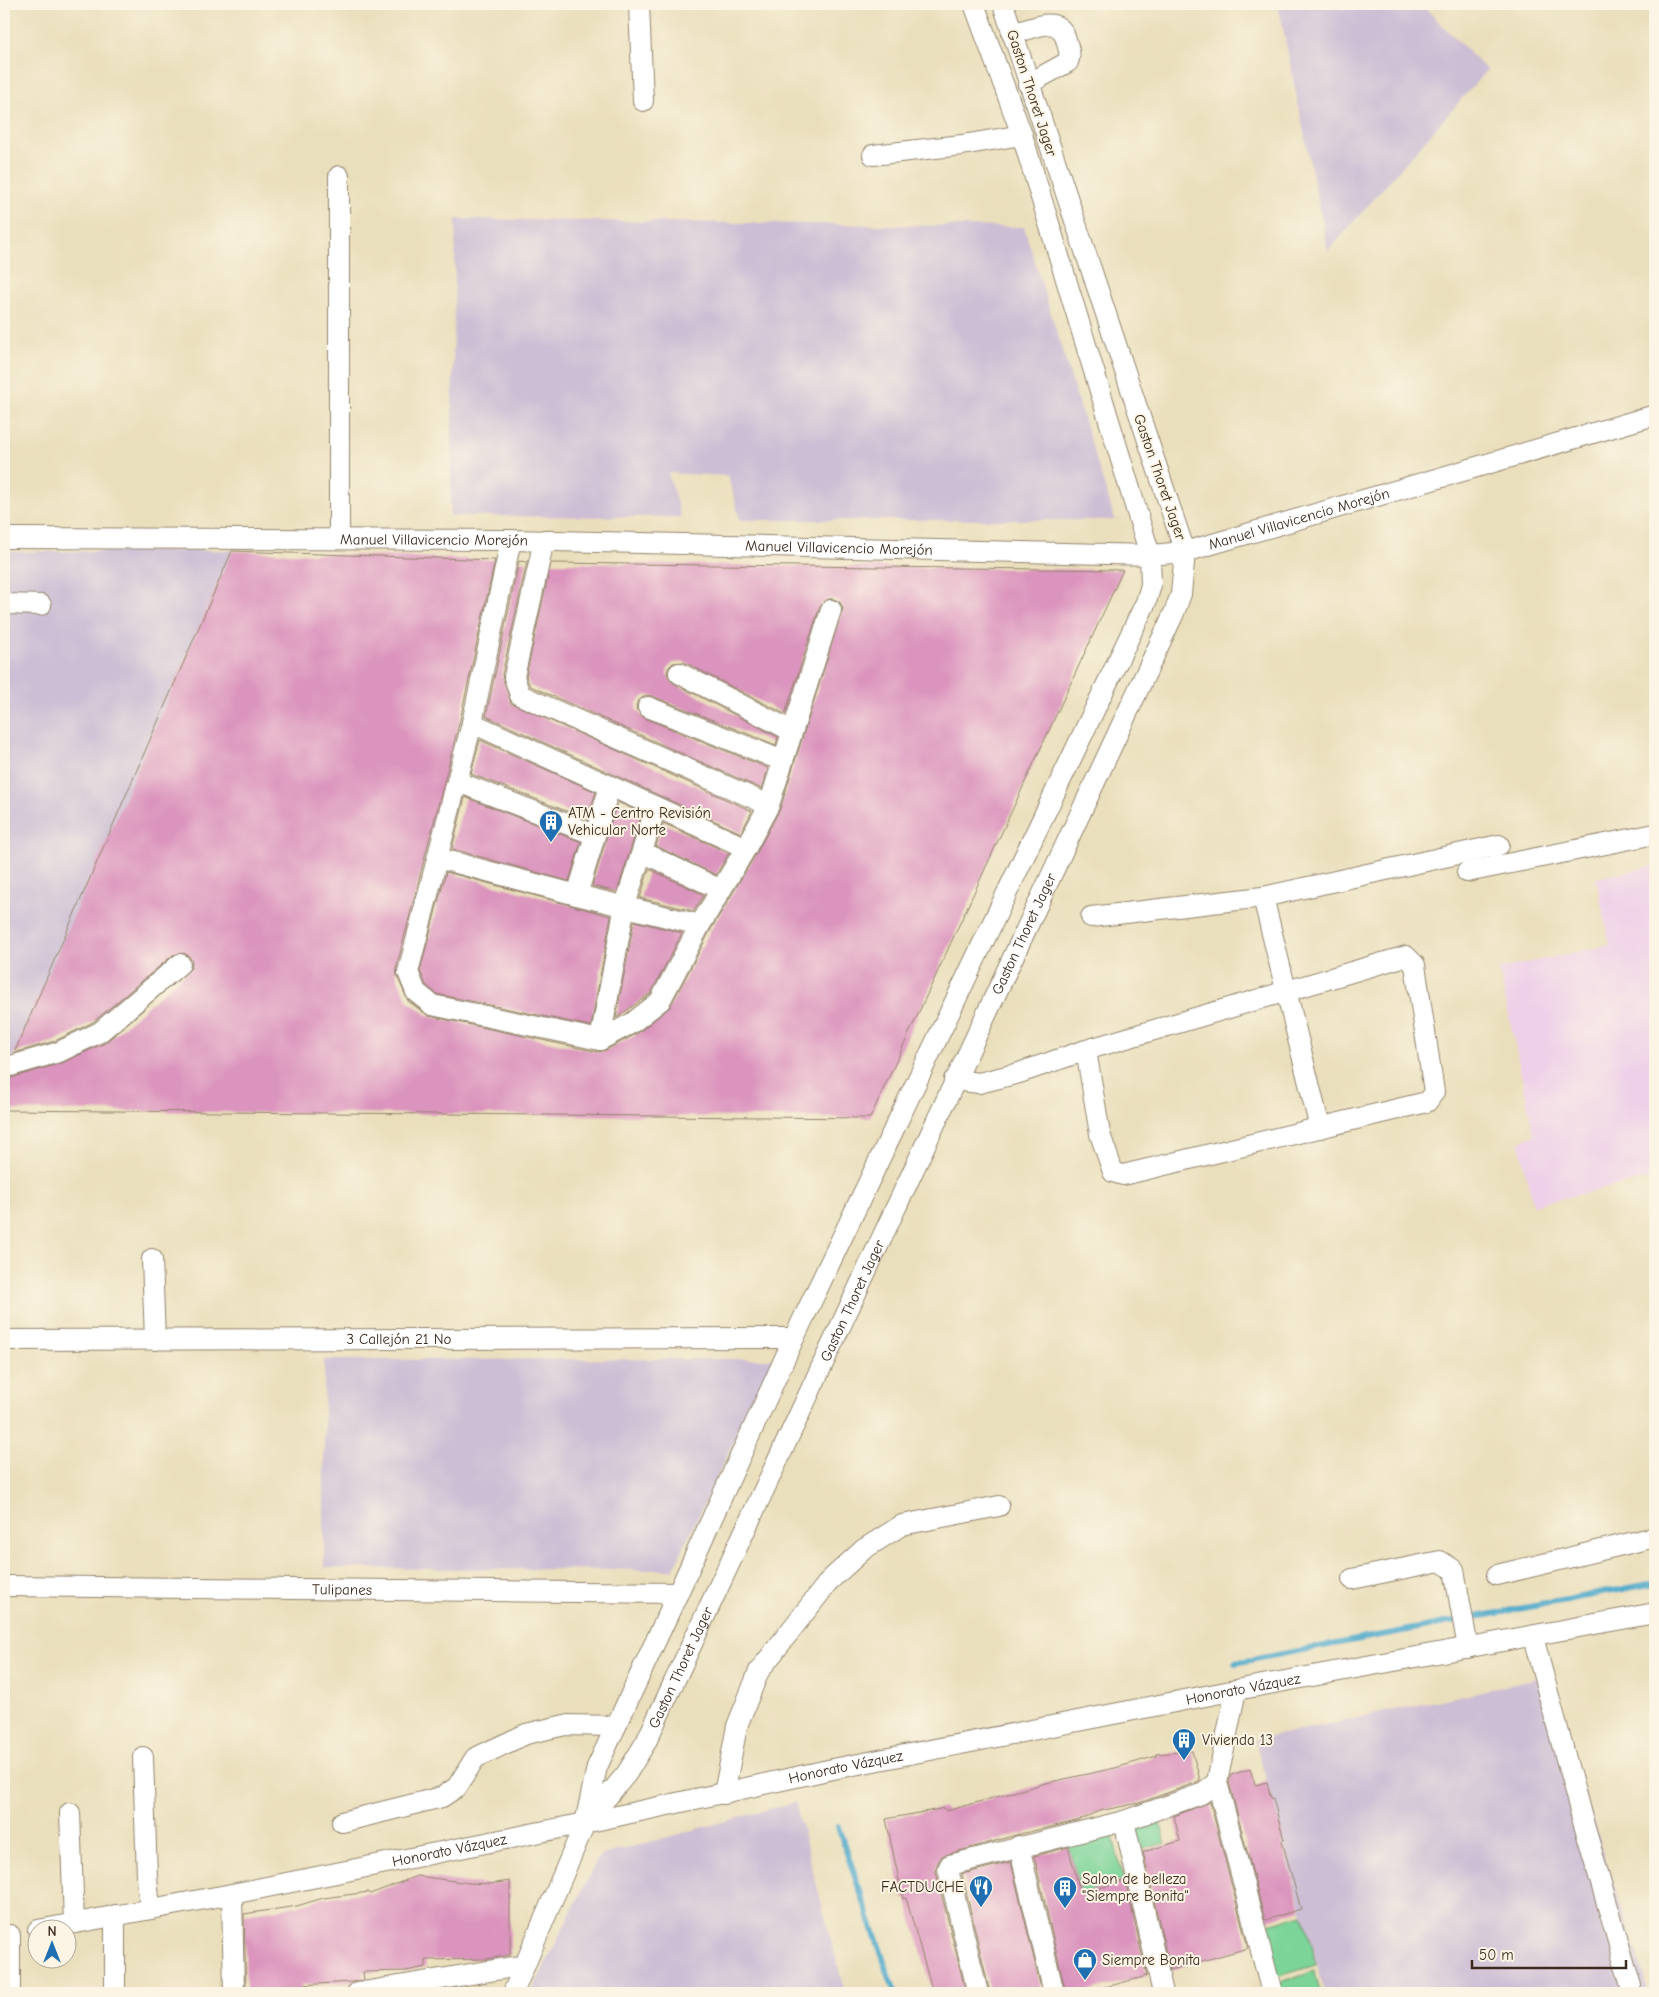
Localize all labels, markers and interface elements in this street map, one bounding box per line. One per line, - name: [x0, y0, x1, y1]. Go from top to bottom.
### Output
- street label: Gaston Thoret Jager: [1003, 27, 1061, 159]
- street label: Gaston Thoret Jager: [1130, 412, 1190, 542]
- street label: Manuel Villavicencio Morejón: [1206, 484, 1392, 554]
- street label: Manuel Villavicencio Morejón: [340, 530, 528, 549]
- street label: Manuel Villavicencio Morejón: [745, 536, 933, 559]
- place label: ATM - Centro Revisión Vehicular Norte: [568, 804, 711, 839]
- building icon: ATM - Centro Revisión Vehicular Norte: [538, 809, 564, 843]
- street label: Gaston Thoret Jager: [988, 870, 1060, 998]
- street label: Gaston Thoret Jager: [816, 1237, 889, 1364]
- street label: 3 Callejón 21 No: [346, 1330, 452, 1348]
- street label: Tulipanes: [312, 1580, 372, 1599]
- street label: Gaston Thoret Jager: [645, 1604, 717, 1731]
- street label: Honorato Vázquez: [1184, 1669, 1302, 1709]
- building icon: Vivienda 13: [1171, 1727, 1197, 1761]
- place label: Vivienda 13: [1202, 1731, 1273, 1749]
- street label: Honorato Vázquez: [787, 1746, 905, 1787]
- street label: Honorato Vázquez: [391, 1830, 509, 1871]
- place label: Salon de belleza "Siempre Bonita": [1082, 1870, 1189, 1905]
- restaurant icon: FACTDUCHE: [968, 1874, 994, 1908]
- building icon: Salon de belleza "Siempre Bonita": [1052, 1875, 1078, 1909]
- place label: FACTDUCHE: [881, 1878, 964, 1896]
- north arrow: [28, 1920, 78, 1970]
- text: N: [47, 1923, 57, 1940]
- scale bar: [1472, 1937, 1625, 1969]
- text: 50 m: [1479, 1946, 1514, 1964]
- shop icon: Siempre Bonita: [1072, 1947, 1098, 1981]
- place label: Siempre Bonita: [1102, 1951, 1200, 1969]

